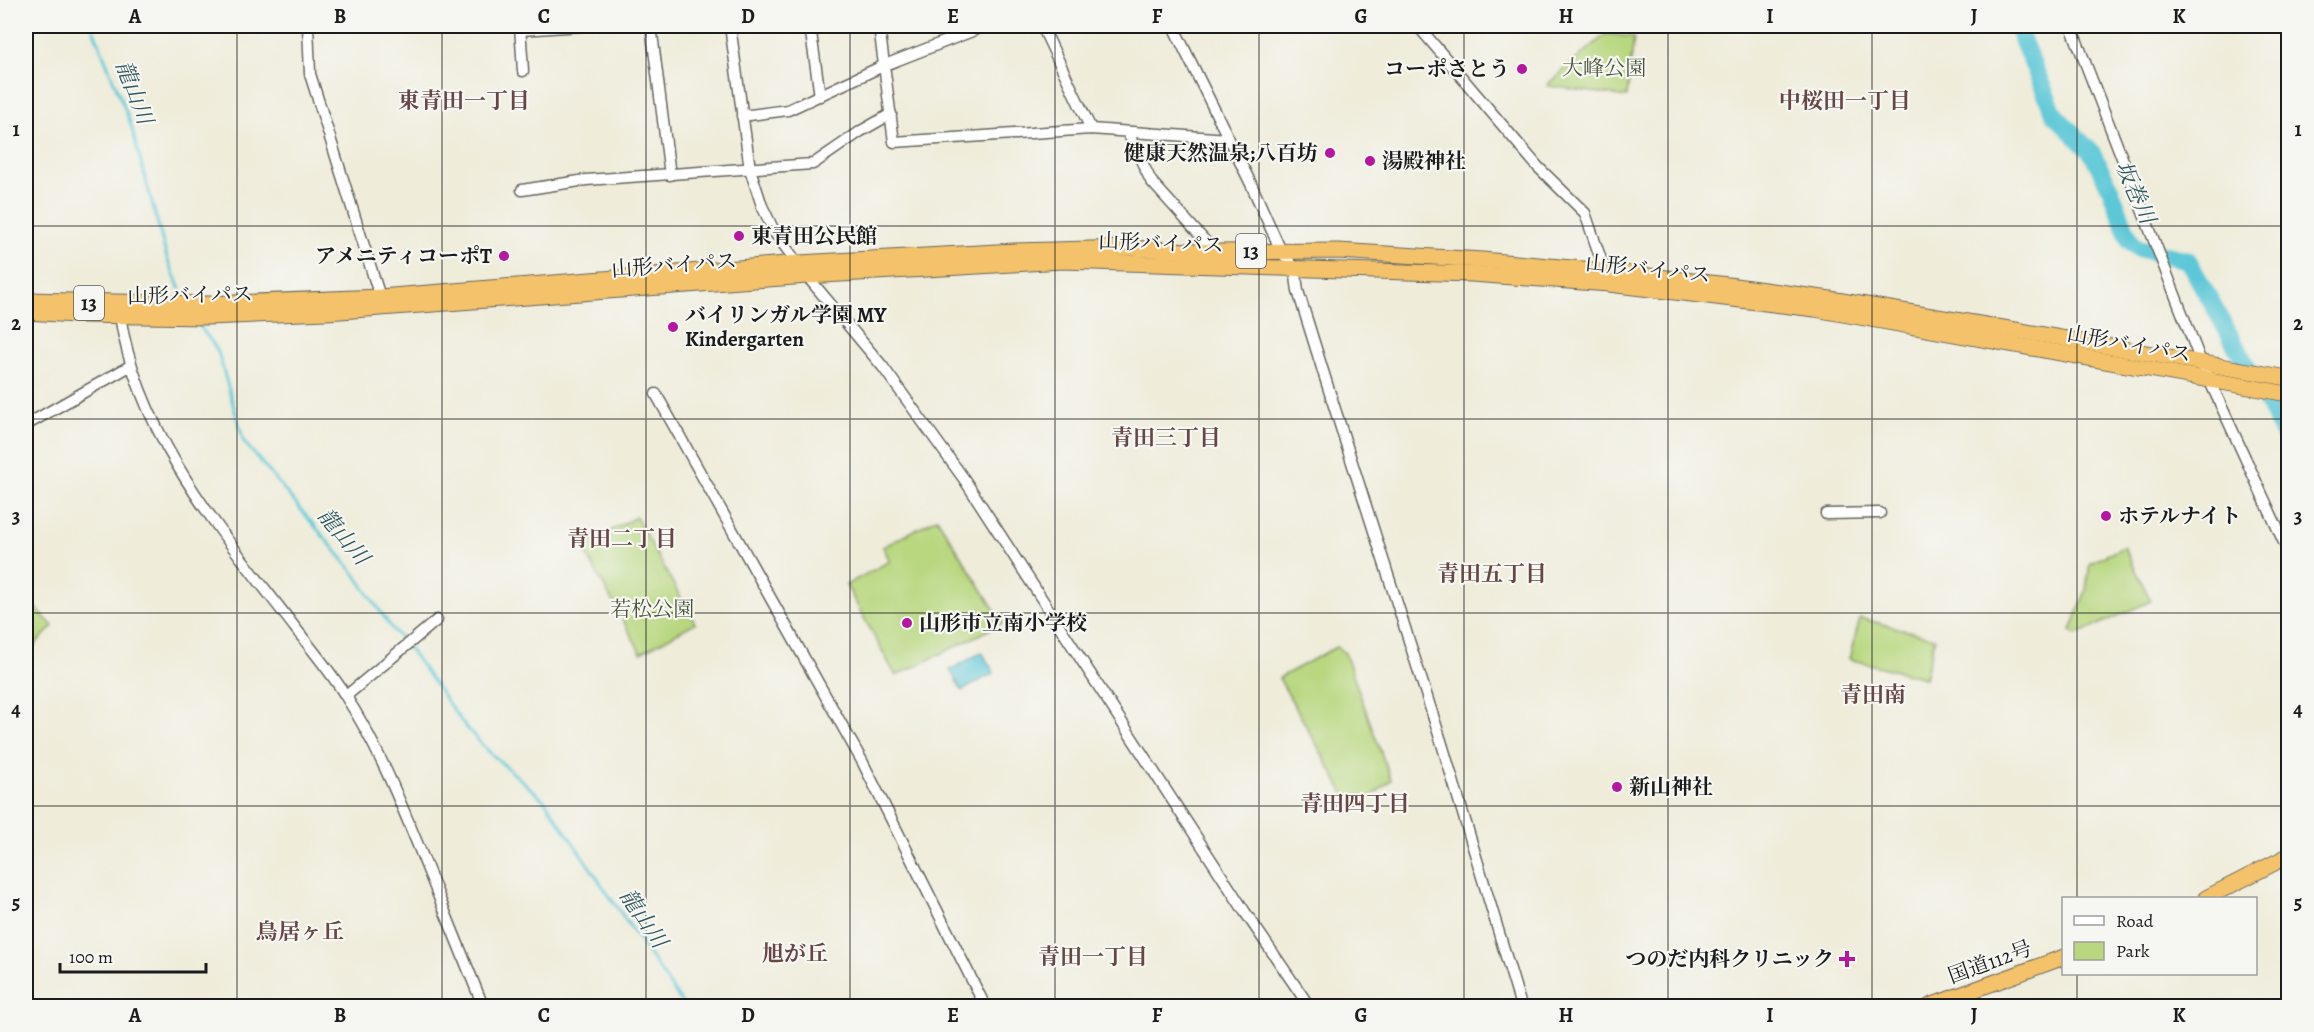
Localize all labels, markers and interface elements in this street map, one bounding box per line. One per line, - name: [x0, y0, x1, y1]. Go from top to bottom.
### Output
- text: A: [128, 3, 142, 30]
- text: B: [334, 3, 346, 30]
- text: C: [538, 3, 550, 30]
- text: D: [741, 3, 755, 30]
- text: E: [947, 3, 959, 30]
- text: F: [1152, 3, 1163, 30]
- text: G: [1354, 3, 1368, 30]
- text: H: [1559, 3, 1574, 30]
- text: I: [1766, 3, 1774, 30]
- text: J: [1971, 3, 1978, 30]
- text: K: [2172, 3, 2186, 30]
- park label: 大峰公園: [1562, 54, 1646, 82]
- place label: コーポさとう: [1384, 55, 1510, 83]
- water label: 龍山川: [108, 56, 161, 130]
- marker: コーポさとう: [1515, 62, 1529, 76]
- district label: 東青田一丁目: [398, 86, 530, 116]
- district label: 中桜田一丁目: [1779, 86, 1911, 116]
- text: 1: [12, 116, 20, 143]
- text: 1: [2294, 116, 2302, 143]
- place label: 健康天然温泉;八百坊: [1124, 139, 1318, 167]
- marker: 健康天然温泉;八百坊: [1323, 146, 1337, 160]
- place label: 湯殿神社: [1382, 147, 1466, 175]
- marker: 湯殿神社: [1363, 154, 1377, 168]
- water label: 坂巻川: [2108, 156, 2163, 230]
- place label: 東青田公民館: [751, 222, 877, 250]
- street label: 山形バイパス: [1098, 227, 1224, 259]
- marker: 東青田公民館: [732, 229, 746, 243]
- road number: 13: [1236, 234, 1266, 268]
- place label: アメニティコーポT: [315, 242, 492, 270]
- street label: 山形バイパス: [610, 247, 738, 283]
- marker: アメニティコーポT: [497, 249, 511, 263]
- street label: 山形バイパス: [1584, 249, 1712, 289]
- street label: 山形バイパス: [127, 280, 253, 310]
- road number: 13: [74, 286, 104, 320]
- place label: バイリンガル学園 MY Kindergarten: [685, 301, 887, 353]
- text: 2: [11, 310, 21, 337]
- text: 2: [2293, 310, 2303, 337]
- street label: 山形バイパス: [2065, 319, 2193, 369]
- marker: バイリンガル学園 MY Kindergarten: [666, 320, 680, 334]
- district label: 青田三丁目: [1111, 423, 1221, 453]
- water label: 龍山川: [311, 502, 377, 573]
- place label: ホテルナイト: [2118, 502, 2241, 530]
- text: 3: [12, 503, 20, 530]
- text: 3: [2294, 503, 2302, 530]
- marker: ホテルナイト: [2099, 509, 2113, 523]
- district label: 青田二丁目: [567, 524, 677, 554]
- district label: 青田五丁目: [1437, 559, 1547, 589]
- park label: 若松公園: [610, 595, 694, 623]
- place label: 山形市立南小学校: [919, 609, 1087, 637]
- marker: 山形市立南小学校: [900, 616, 914, 630]
- district label: 青田南: [1840, 680, 1906, 710]
- text: 4: [11, 696, 21, 723]
- text: 4: [2293, 696, 2303, 723]
- place label: 新山神社: [1629, 773, 1713, 801]
- marker: 新山神社: [1610, 780, 1624, 794]
- district label: 青田四丁目: [1300, 789, 1410, 819]
- water label: 龍山川: [612, 883, 675, 956]
- text: 5: [12, 889, 20, 916]
- text: 5: [2294, 889, 2302, 916]
- legend: [2062, 897, 2257, 975]
- text: Road: [2116, 909, 2154, 933]
- district label: 鳥居ヶ丘: [256, 917, 344, 947]
- street label: 国道112号: [1944, 934, 2036, 990]
- scale bar: [60, 936, 206, 974]
- district label: 旭が丘: [762, 939, 828, 969]
- text: Park: [2116, 939, 2150, 963]
- district label: 青田一丁目: [1038, 942, 1148, 972]
- text: 100 m: [69, 945, 113, 969]
- place label: つのだ内科クリニック: [1625, 945, 1834, 973]
- marker: つのだ内科クリニック: [1838, 950, 1856, 968]
- text: A: [128, 1002, 142, 1029]
- text: B: [334, 1002, 346, 1029]
- text: C: [538, 1002, 550, 1029]
- text: D: [741, 1002, 755, 1029]
- text: E: [947, 1002, 959, 1029]
- text: F: [1152, 1002, 1163, 1029]
- text: G: [1354, 1002, 1368, 1029]
- text: H: [1559, 1002, 1574, 1029]
- text: I: [1766, 1002, 1774, 1029]
- text: J: [1971, 1002, 1978, 1029]
- text: K: [2172, 1002, 2186, 1029]

